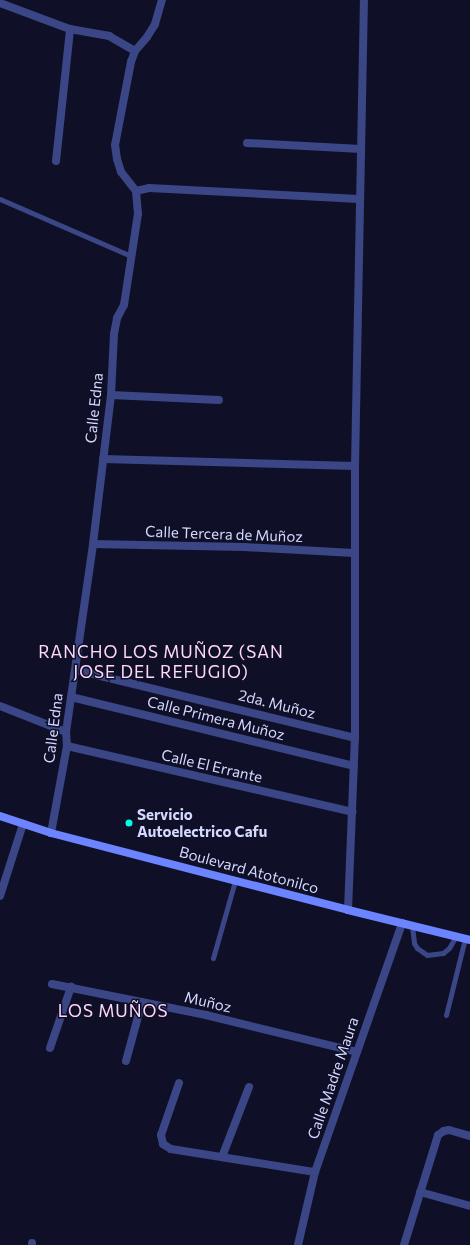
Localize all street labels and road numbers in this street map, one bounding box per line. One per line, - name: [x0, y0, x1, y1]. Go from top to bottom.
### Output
- street label: Calle Edna: [81, 372, 107, 444]
- street label: Calle Tercera de Muñoz: [145, 522, 303, 546]
- street label: 2da. Muñoz: [237, 686, 317, 722]
- street label: Calle Edna: [40, 692, 66, 764]
- street label: Calle Primera Muñoz: [145, 692, 287, 744]
- street label: Calle El Errante: [160, 746, 264, 786]
- street label: Boulevard Atotonilco: [177, 843, 321, 897]
- street label: Muñoz: [183, 988, 233, 1016]
- street label: Calle Madre Maura: [304, 1015, 362, 1141]

